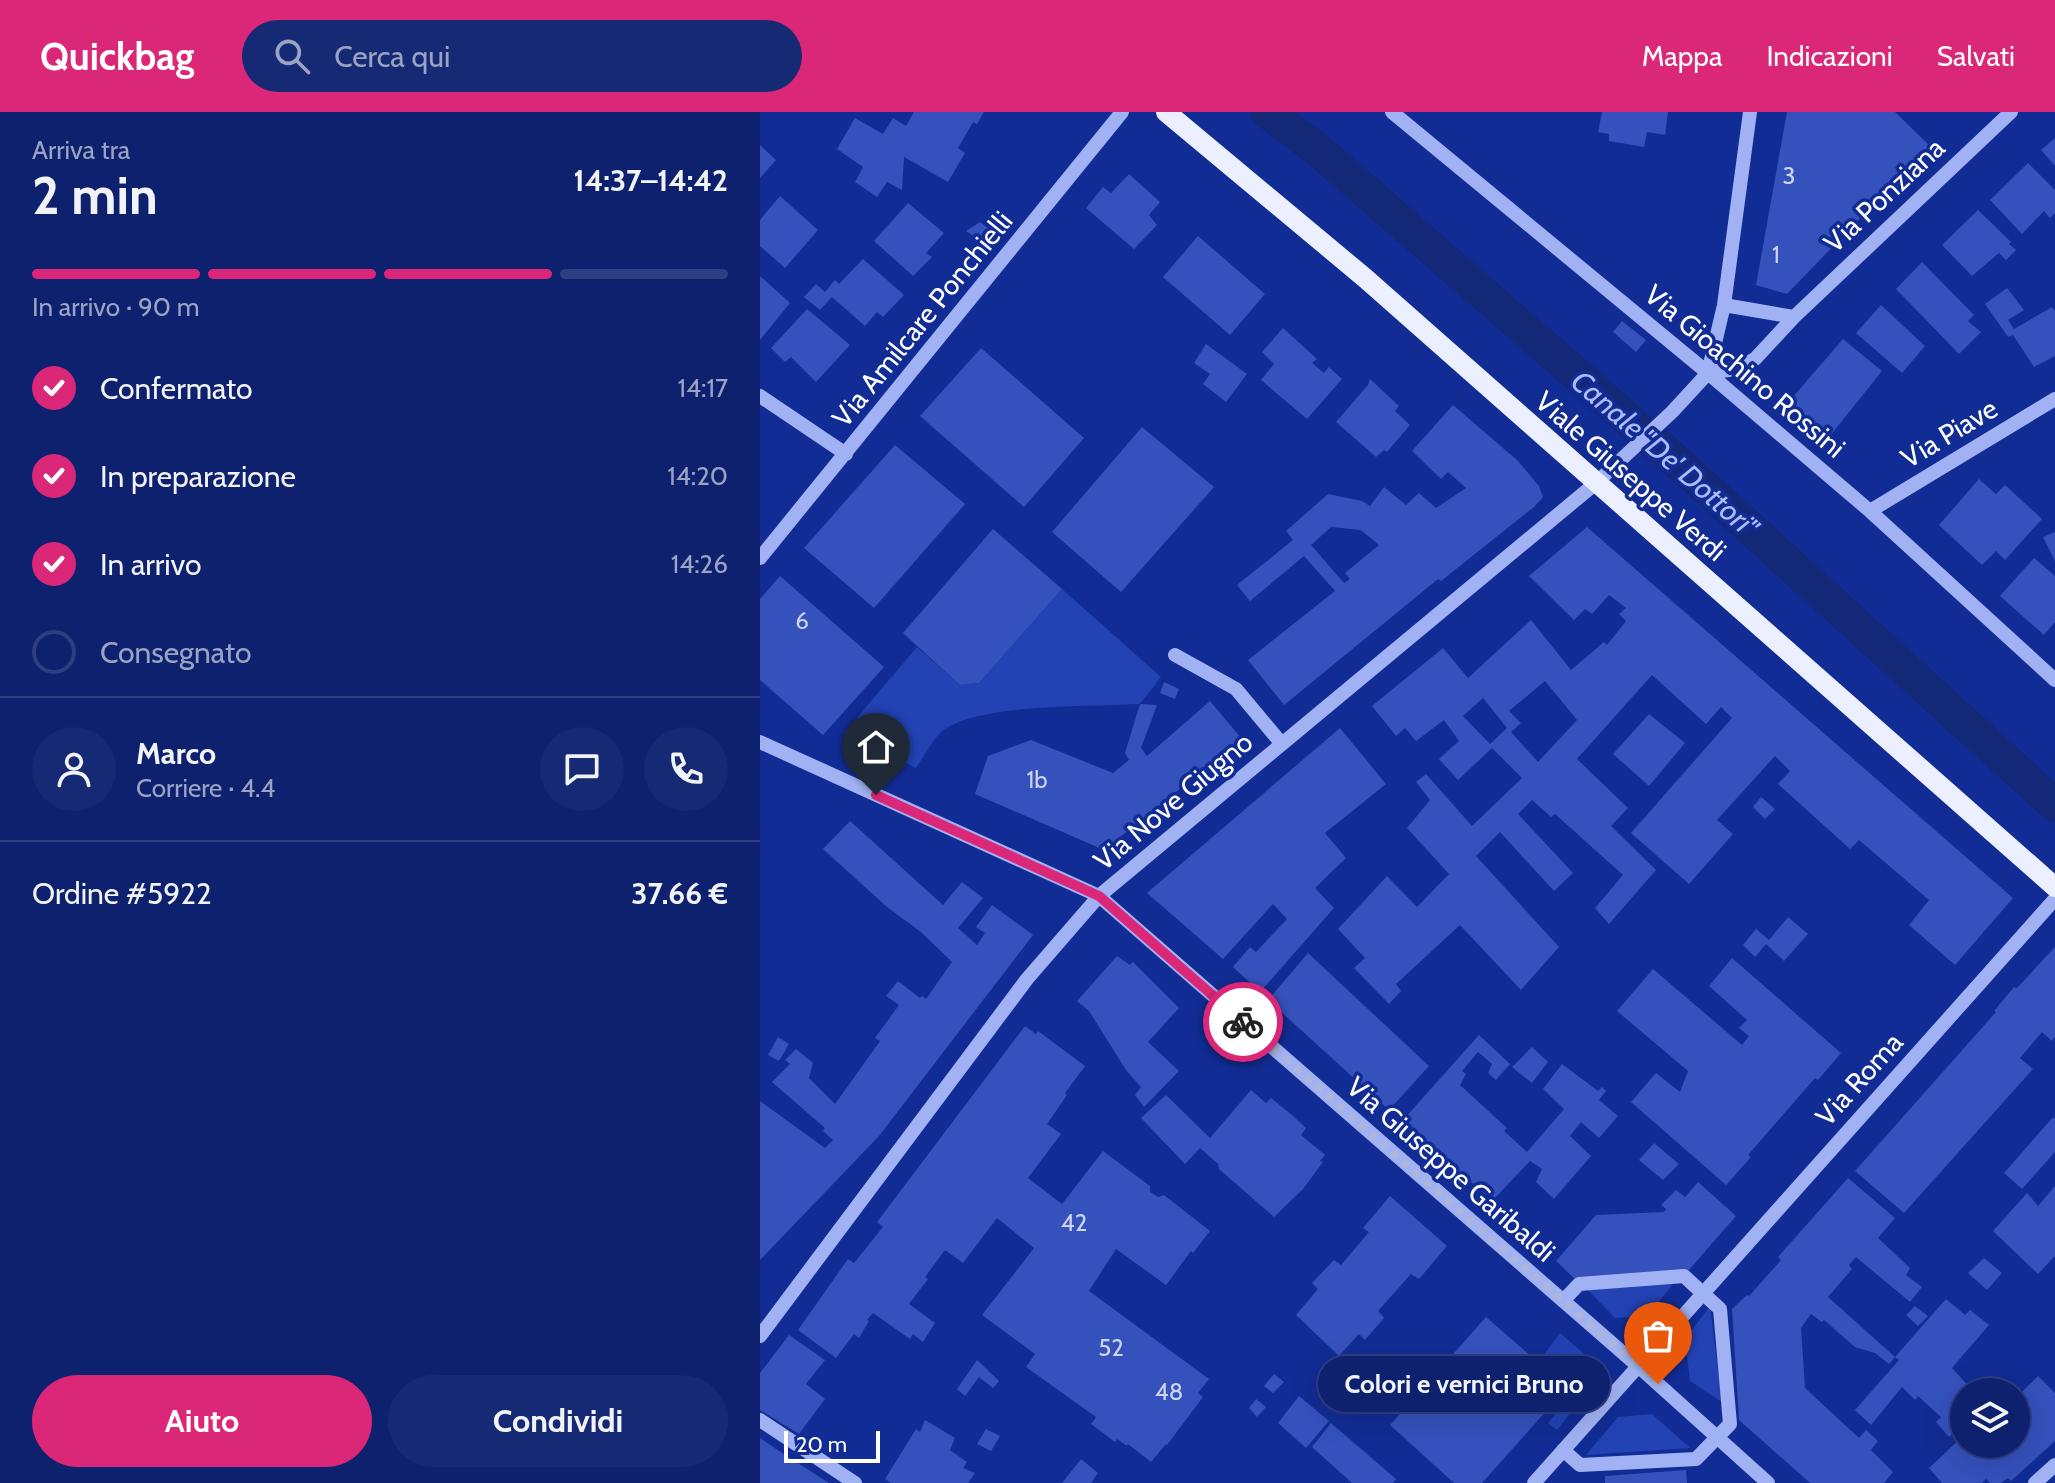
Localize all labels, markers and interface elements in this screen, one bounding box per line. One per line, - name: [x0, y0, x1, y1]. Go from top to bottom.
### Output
- search box: [242, 20, 802, 92]
- text: Quickbag: [40, 33, 194, 80]
- icon: search: [270, 34, 314, 78]
- text: Cerca qui: [334, 38, 450, 75]
- text: Mappa: [1642, 39, 1722, 73]
- text: Indicazioni: [1766, 39, 1893, 73]
- text: Salvati: [1937, 39, 2015, 73]
- street label: Via Ponziana: [1817, 130, 1952, 259]
- text: Arriva tra: [32, 134, 130, 166]
- house number: 3: [1783, 161, 1795, 190]
- text: 14:37–14:42: [574, 162, 728, 199]
- text: 2 min: [32, 164, 158, 227]
- street label: Via Amilcare Ponchielli: [825, 204, 1019, 434]
- house number: 1: [1772, 240, 1780, 269]
- street label: Via Gioachino Rossini: [1638, 277, 1852, 465]
- text: In arrivo · 90 m: [32, 291, 200, 323]
- water label: Canale "De' Dottori": [1563, 362, 1768, 547]
- icon: check: [32, 366, 76, 410]
- text: Confermato: [100, 370, 253, 407]
- text: 14:17: [678, 372, 728, 404]
- street label: Viale Giuseppe Verdi: [1529, 384, 1733, 568]
- street label: Via Piave: [1895, 391, 2003, 475]
- icon: check: [32, 454, 76, 498]
- text: In preparazione: [100, 458, 296, 495]
- text: 14:20: [667, 460, 728, 492]
- icon: check: [32, 542, 76, 586]
- text: In arrivo: [100, 546, 202, 583]
- text: 14:26: [671, 548, 728, 580]
- house number: 6: [795, 606, 809, 635]
- text: Consegnato: [100, 634, 251, 671]
- pin: [842, 713, 910, 795]
- icon: home: [854, 725, 898, 769]
- street label: Via Nove Giugno: [1087, 725, 1259, 877]
- button: person: [32, 727, 116, 811]
- button: chat: [540, 727, 624, 811]
- button: phone: [644, 727, 728, 811]
- text: Marco: [136, 735, 216, 772]
- house number: 1b: [1026, 765, 1048, 794]
- text: Corriere · 4.4: [136, 772, 275, 804]
- text: Ordine #5922: [32, 875, 212, 912]
- text: 37.66 €: [631, 875, 728, 912]
- courier: [1203, 982, 1283, 1062]
- icon: bike: [1221, 1000, 1265, 1044]
- street label: Via Roma: [1808, 1025, 1910, 1133]
- street label: Via Giuseppe Garibaldi: [1340, 1069, 1562, 1269]
- house number: 42: [1061, 1208, 1087, 1237]
- pin: [1624, 1302, 1692, 1384]
- icon: bag: [1636, 1314, 1680, 1358]
- house number: 52: [1098, 1333, 1124, 1362]
- callout: Colori e vernici Bruno: [1318, 1356, 1610, 1412]
- text: Colori e vernici Bruno: [1344, 1368, 1584, 1400]
- button: Aiuto: [32, 1375, 372, 1467]
- button: Condividi: [388, 1375, 728, 1467]
- house number: 48: [1155, 1377, 1183, 1406]
- map controls: [1950, 1378, 2030, 1458]
- button: layers: [1950, 1378, 2030, 1458]
- scale bar: [784, 1427, 880, 1463]
- text: 20 m: [796, 1431, 847, 1458]

